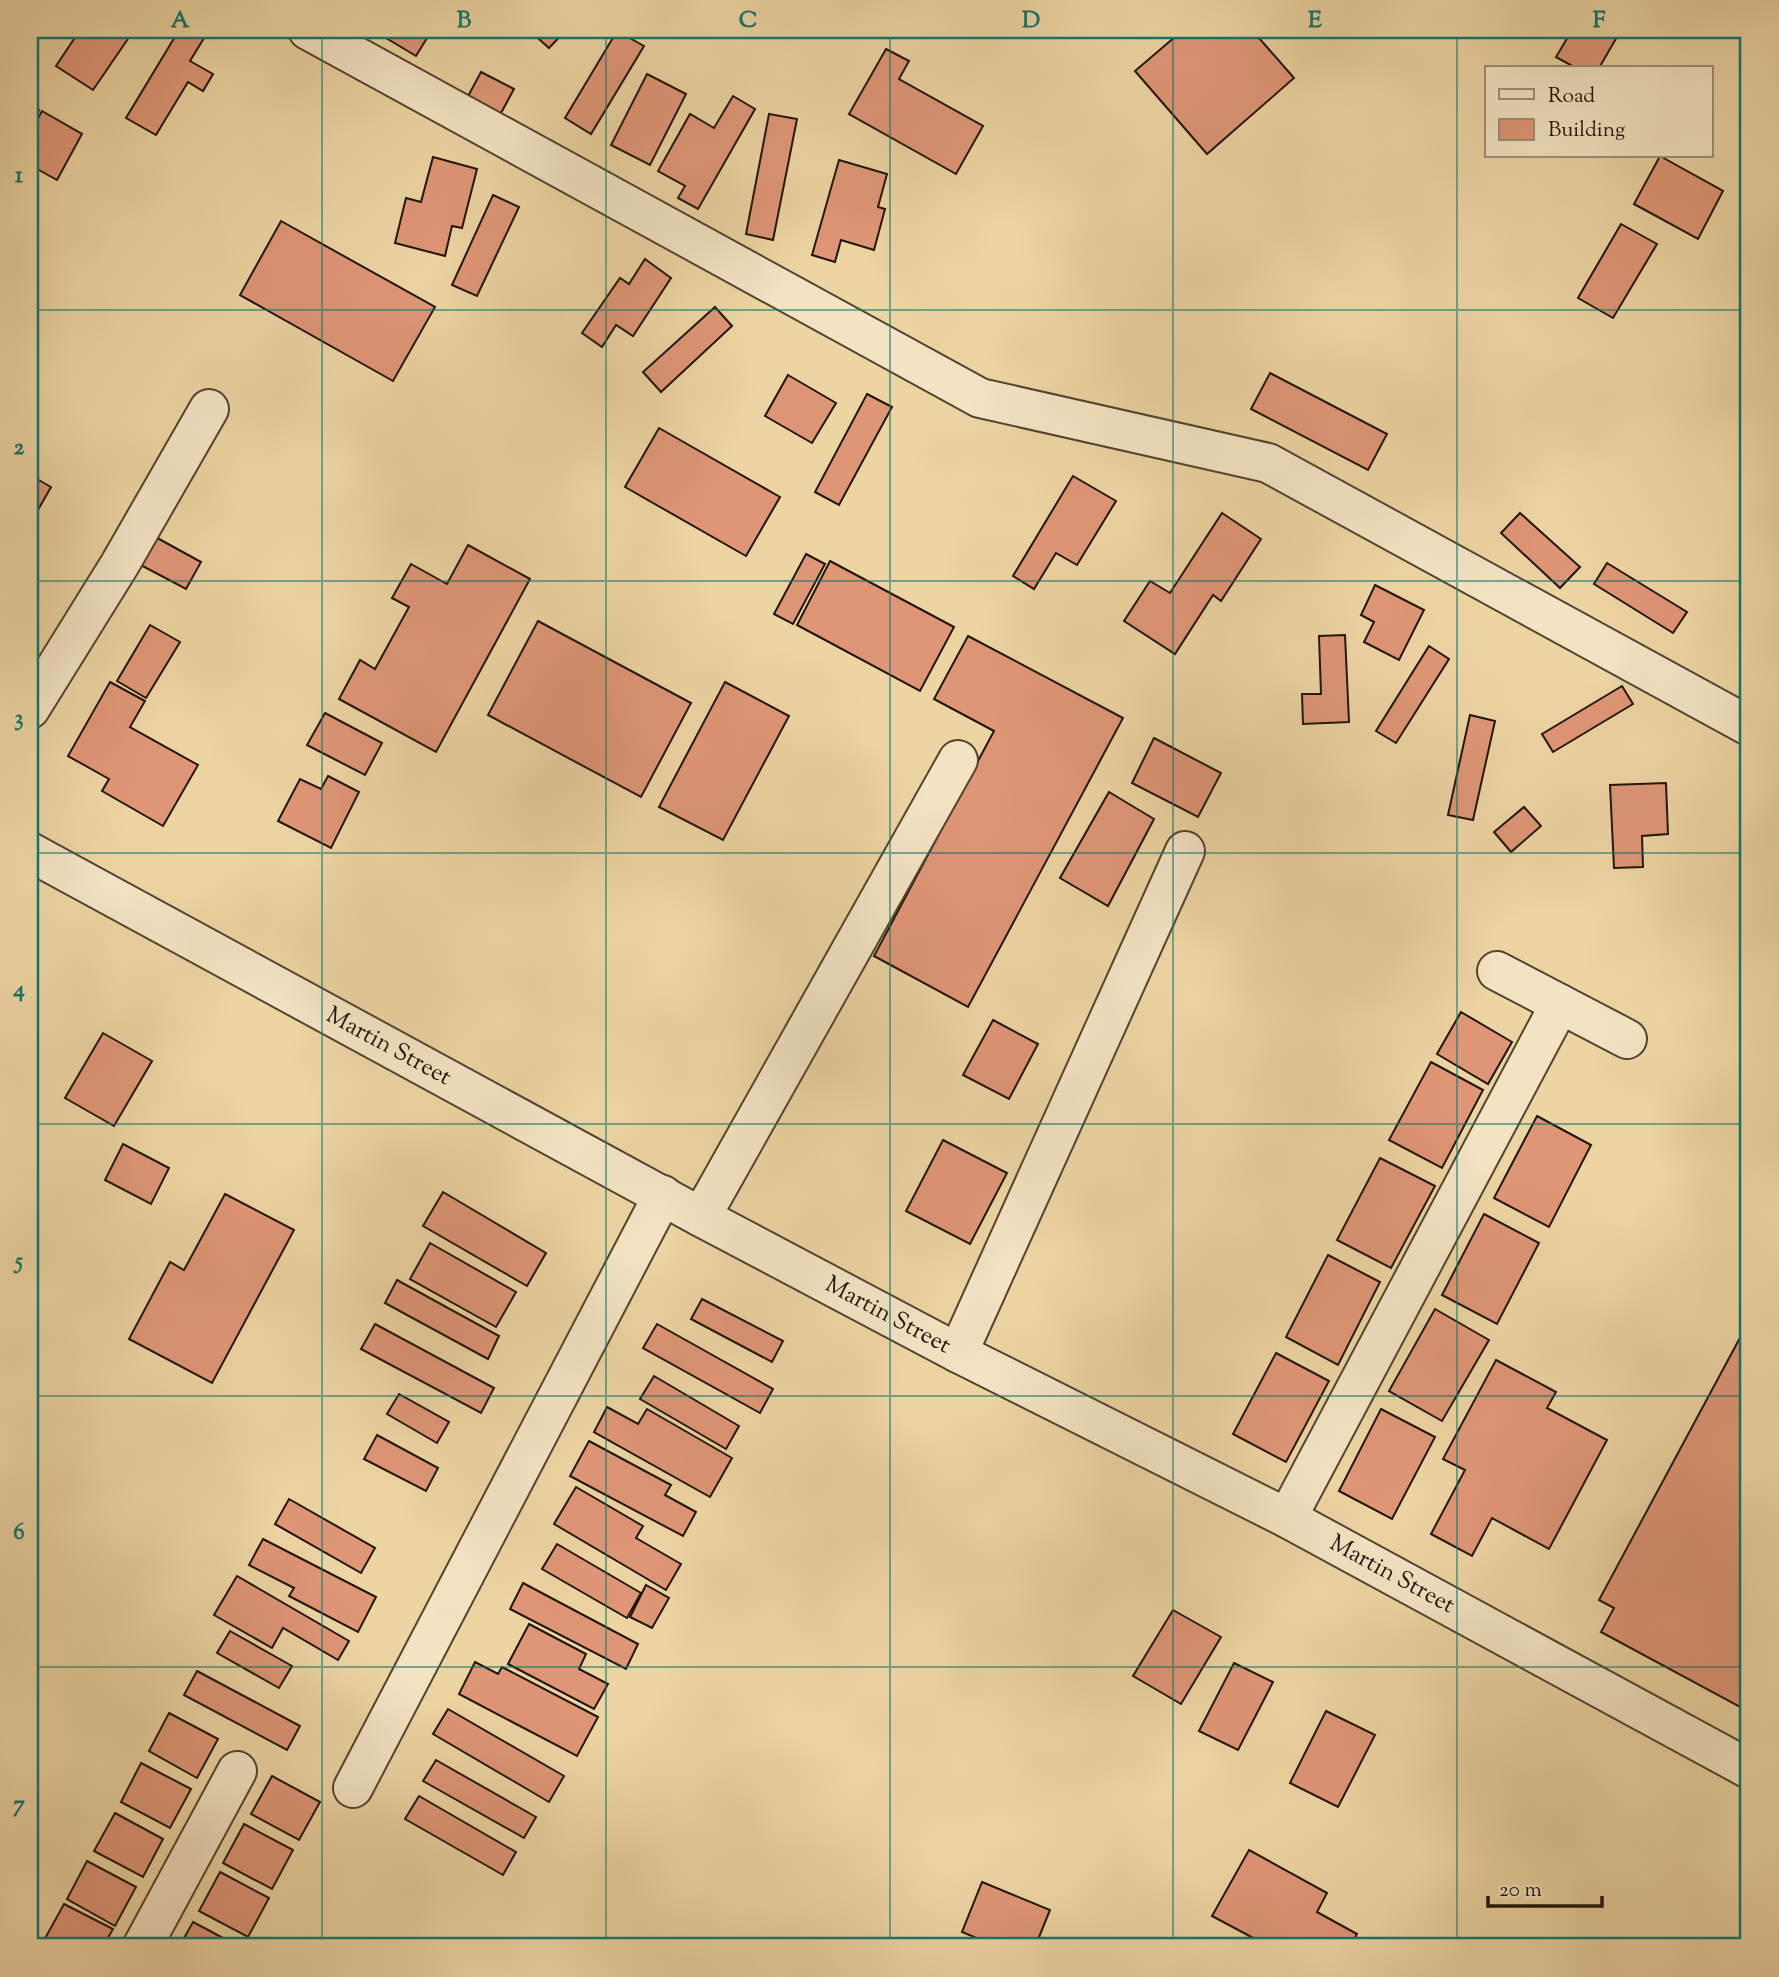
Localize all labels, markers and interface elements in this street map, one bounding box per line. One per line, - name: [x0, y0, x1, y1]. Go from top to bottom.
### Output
- text: A: [171, 5, 190, 38]
- text: B: [457, 5, 472, 38]
- text: C: [739, 5, 757, 38]
- text: D: [1022, 5, 1040, 38]
- text: E: [1308, 5, 1322, 38]
- text: F: [1593, 5, 1606, 38]
- legend: [1485, 66, 1712, 158]
- text: Road: [1548, 82, 1595, 112]
- text: Building: [1548, 116, 1625, 146]
- text: 1: [15, 160, 23, 193]
- text: 2: [14, 432, 25, 465]
- text: 3: [14, 703, 24, 736]
- text: 4: [12, 974, 25, 1007]
- street label: Martin Street: [320, 999, 457, 1095]
- text: 5: [13, 1246, 23, 1279]
- street label: Martin Street: [819, 1268, 957, 1363]
- text: 6: [13, 1517, 25, 1550]
- street label: Martin Street: [1323, 1527, 1461, 1623]
- text: 7: [13, 1789, 25, 1822]
- scale bar: [1488, 1865, 1602, 1909]
- text: 20 m: [1499, 1876, 1542, 1906]

